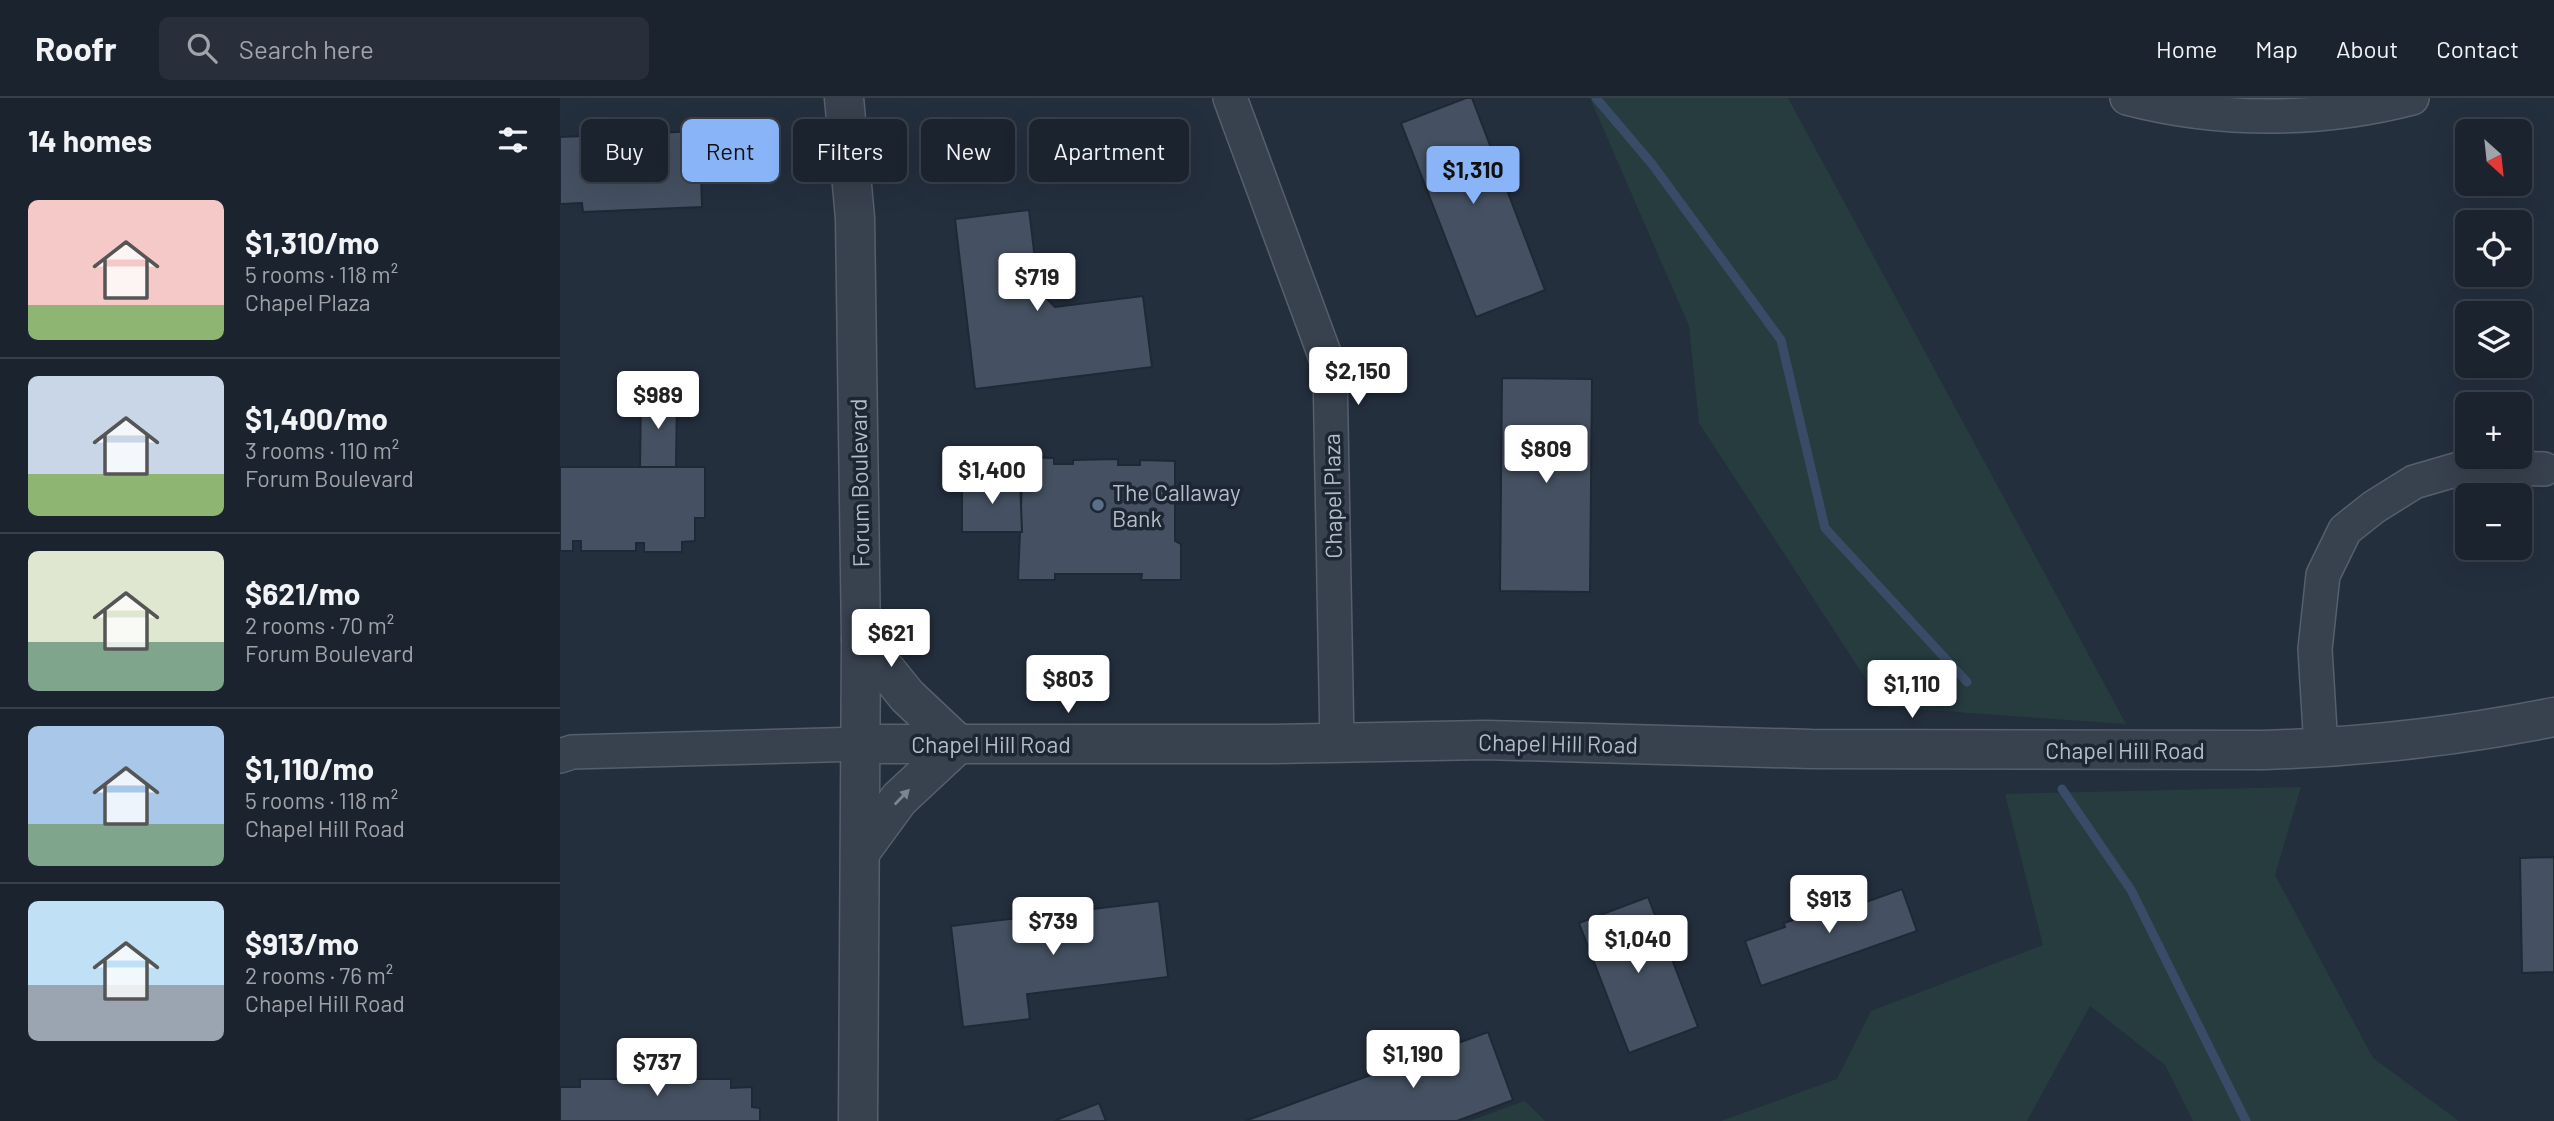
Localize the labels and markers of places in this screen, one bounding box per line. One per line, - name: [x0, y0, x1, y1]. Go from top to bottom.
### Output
- pin: $1,310: [1416, 146, 1530, 206]
- pin: $719: [996, 254, 1078, 313]
- pin: $2,150: [1301, 348, 1415, 407]
- pin: $989: [617, 372, 699, 431]
- pin: $809: [1505, 426, 1587, 485]
- pin: $1,400: [935, 446, 1049, 506]
- place label: The Callaway Bank: [1112, 478, 1241, 532]
- marker: The Callaway Bank: [1090, 497, 1106, 513]
- pin: $621: [850, 610, 932, 669]
- pin: $803: [1027, 656, 1109, 715]
- pin: $1,110: [1855, 660, 1969, 720]
- pin: $913: [1788, 876, 1870, 935]
- pin: $739: [1012, 898, 1094, 957]
- pin: $1,040: [1581, 916, 1695, 975]
- pin: $1,190: [1356, 1030, 1470, 1090]
- pin: $737: [616, 1038, 698, 1098]

